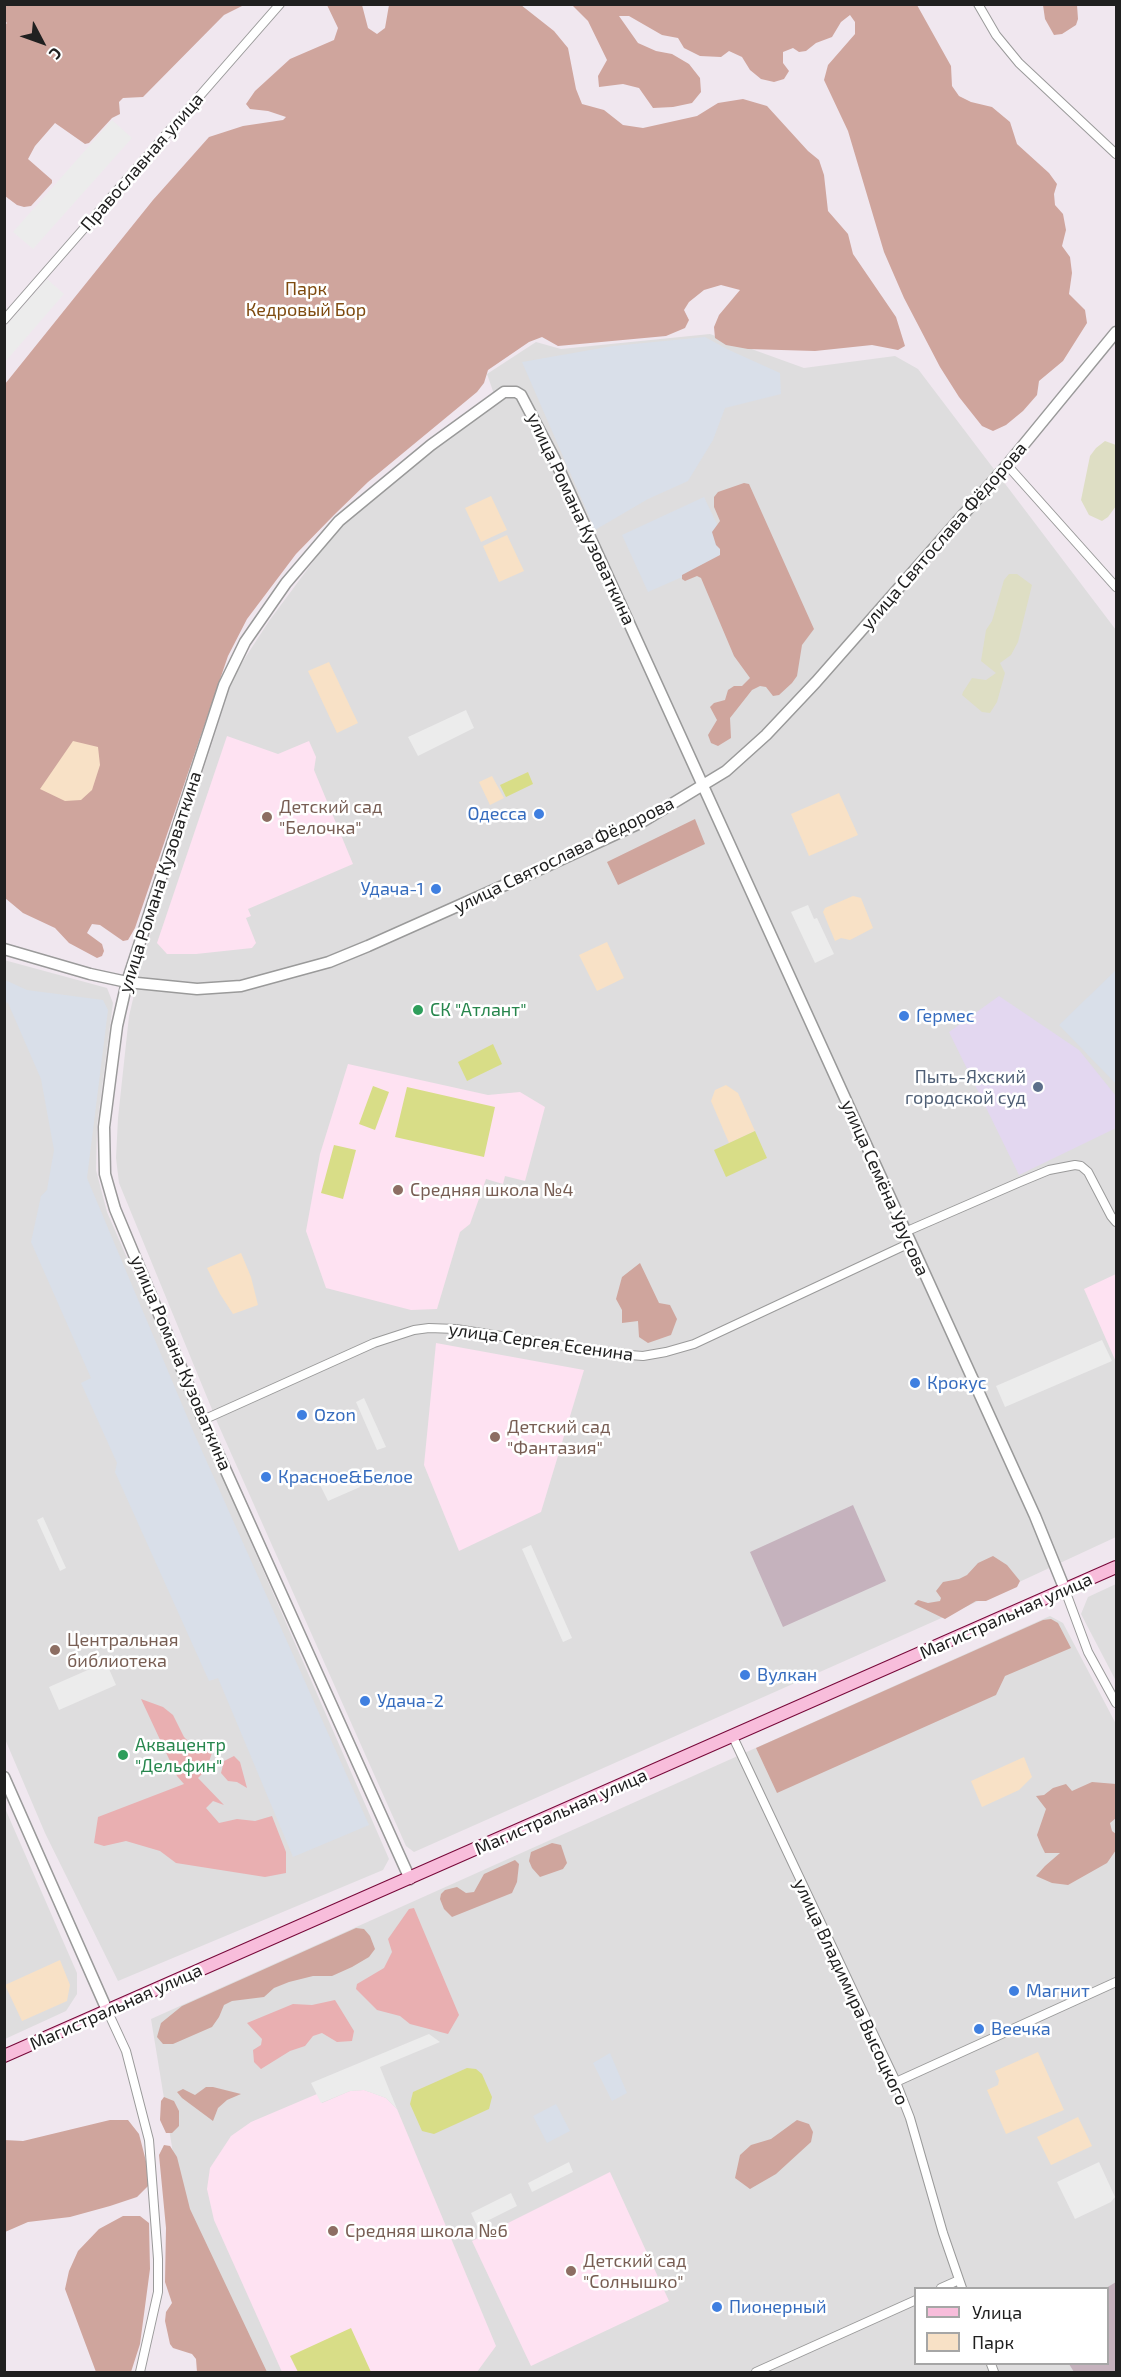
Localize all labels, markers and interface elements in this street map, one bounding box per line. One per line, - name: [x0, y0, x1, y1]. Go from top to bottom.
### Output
- north arrow: [12, 12, 72, 72]
- text: С: [46, 44, 66, 64]
- street label: Православная улица: [76, 88, 208, 236]
- park label: Парк Кедровый Бор: [246, 278, 366, 320]
- street label: улица Романа Кузоваткина: [522, 409, 640, 629]
- street label: улица Святослава Фёдорова: [856, 438, 1032, 634]
- street label: улица Романа Кузоваткина: [114, 769, 206, 995]
- street label: улица Святослава Фёдорова: [451, 792, 677, 918]
- place label: Детский сад "Белочка": [279, 796, 383, 838]
- place label: Одесса: [467, 803, 527, 825]
- marker: Одесса: [532, 807, 546, 821]
- marker: Детский сад "Белочка": [260, 810, 274, 824]
- place label: Удача-1: [361, 878, 424, 900]
- marker: Удача-1: [429, 882, 443, 896]
- place label: СК "Атлант": [430, 999, 526, 1021]
- marker: СК "Атлант": [411, 1003, 425, 1017]
- place label: Гермес: [916, 1005, 975, 1027]
- marker: Гермес: [897, 1009, 911, 1023]
- place label: Пыть-Яхский городской суд: [905, 1066, 1026, 1108]
- marker: Пыть-Яхский городской суд: [1031, 1080, 1045, 1094]
- street label: улица Семёна Урусова: [836, 1097, 934, 1279]
- place label: Средняя школа №4: [410, 1179, 574, 1201]
- marker: Средняя школа №4: [391, 1183, 405, 1197]
- street label: улица Романа Кузоваткина: [126, 1252, 236, 1474]
- street label: улица Сергея Есенина: [447, 1318, 635, 1366]
- place label: Крокус: [927, 1372, 987, 1394]
- marker: Крокус: [908, 1376, 922, 1390]
- place label: Ozon: [314, 1404, 356, 1426]
- marker: Ozon: [295, 1408, 309, 1422]
- place label: Детский сад "Фантазия": [507, 1416, 611, 1458]
- marker: Детский сад "Фантазия": [488, 1430, 502, 1444]
- place label: Красное&Белое: [278, 1466, 413, 1488]
- marker: Красное&Белое: [259, 1470, 273, 1484]
- street label: Магистральная улица: [916, 1568, 1096, 1664]
- place label: Центральная библиотека: [67, 1629, 178, 1672]
- marker: Центральная библиотека: [48, 1643, 62, 1657]
- place label: Вулкан: [757, 1664, 817, 1686]
- marker: Вулкан: [738, 1668, 752, 1682]
- place label: Удача-2: [377, 1690, 444, 1712]
- marker: Удача-2: [358, 1694, 372, 1708]
- place label: Аквацентр "Дельфин": [135, 1734, 226, 1776]
- marker: Аквацентр "Дельфин": [116, 1748, 130, 1762]
- street label: Магистральная улица: [471, 1764, 651, 1860]
- street label: улица Владимира Высоцкого: [789, 1875, 913, 2109]
- street label: Магистральная улица: [26, 1959, 206, 2055]
- place label: Магнит: [1026, 1980, 1090, 2002]
- marker: Магнит: [1007, 1984, 1021, 1998]
- place label: Веечка: [991, 2018, 1051, 2040]
- marker: Веечка: [972, 2022, 986, 2036]
- place label: Средняя школа №6: [345, 2220, 508, 2242]
- marker: Средняя школа №6: [326, 2224, 340, 2238]
- place label: Детский сад "Солнышко": [583, 2250, 687, 2292]
- marker: Детский сад "Солнышко": [564, 2264, 578, 2278]
- legend: [914, 2287, 1109, 2365]
- place label: Пионерный: [729, 2296, 827, 2318]
- marker: Пионерный: [710, 2300, 724, 2314]
- text: Улица: [972, 2301, 1022, 2323]
- text: Парк: [972, 2331, 1014, 2353]

